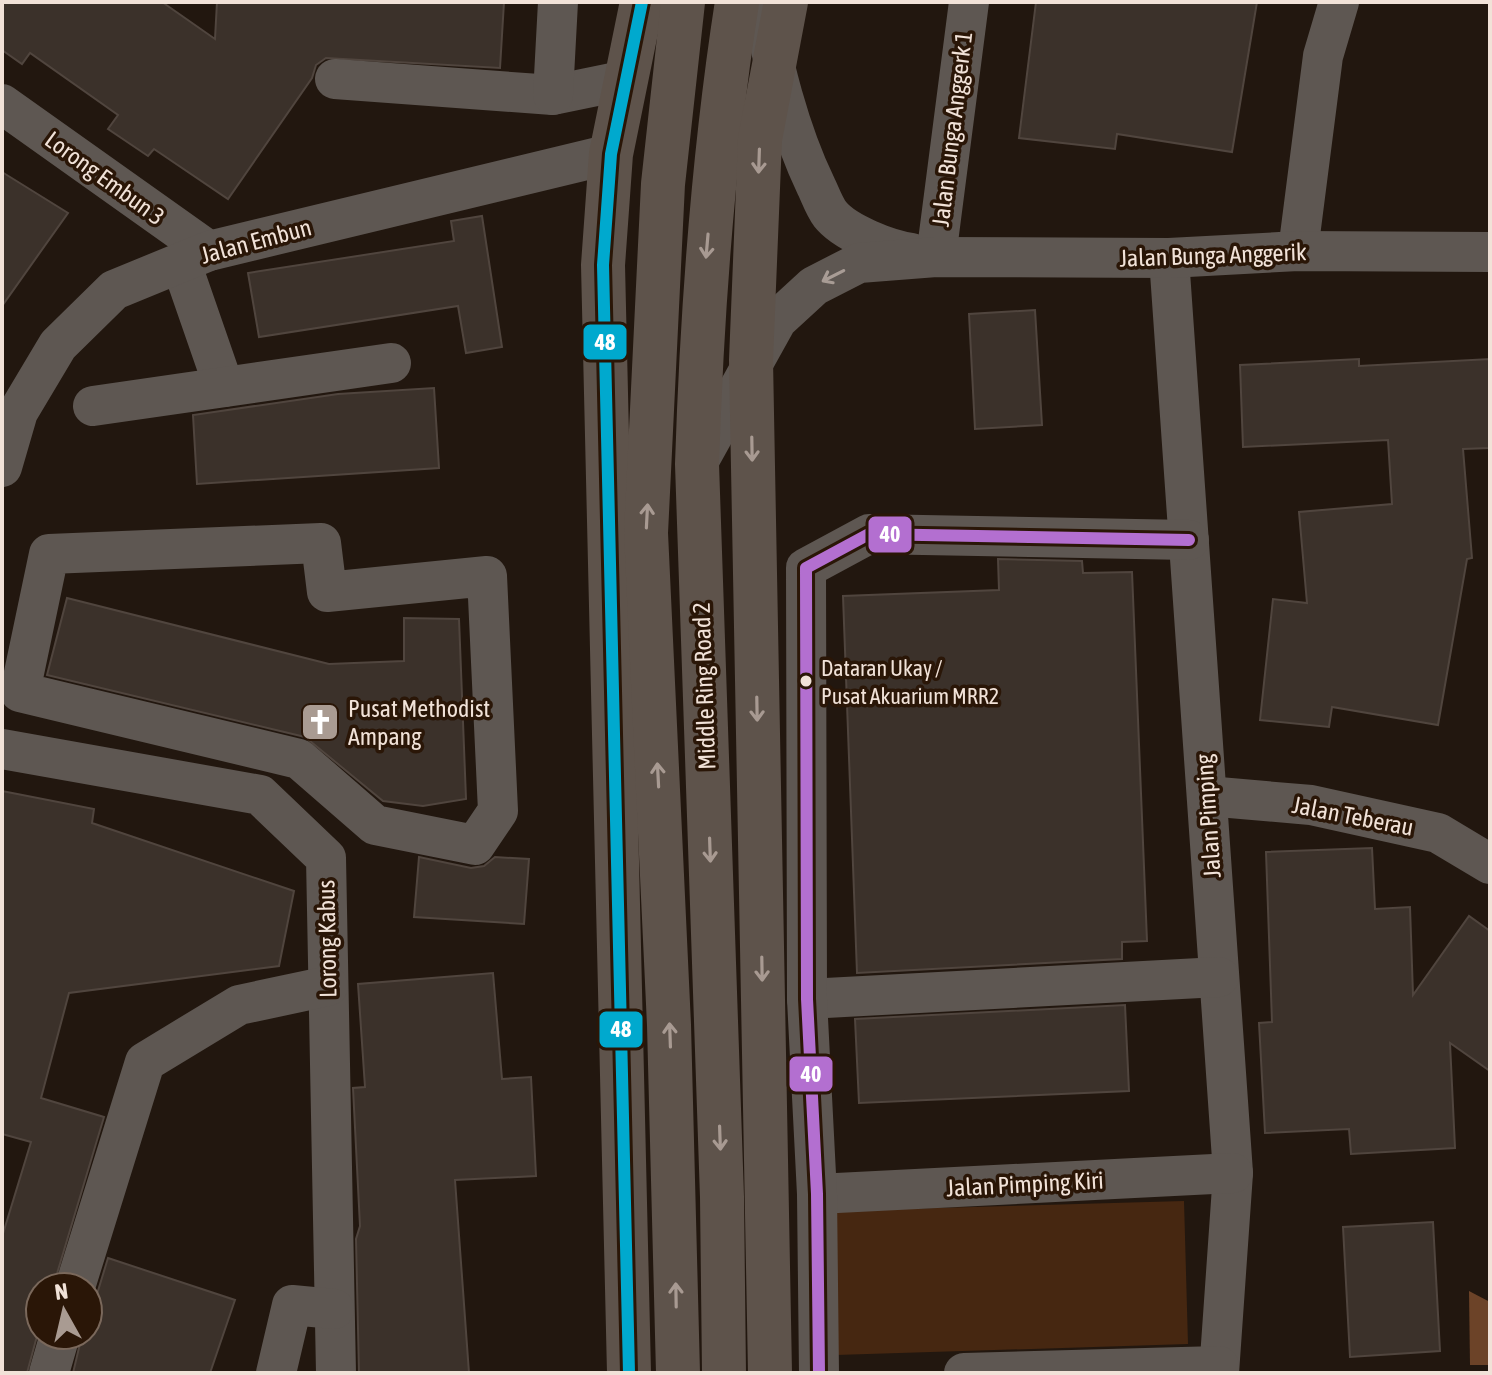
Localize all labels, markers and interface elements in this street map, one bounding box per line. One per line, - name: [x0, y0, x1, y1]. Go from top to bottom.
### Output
- street label: Jalan Bunga Anggerk 1: [927, 30, 977, 228]
- street label: Lorong Embun 3: [40, 126, 170, 230]
- one-way arrow: [751, 147, 766, 174]
- street label: Jalan Embun: [198, 213, 314, 269]
- one-way arrow: [700, 232, 715, 259]
- street label: Jalan Bunga Anggerik: [1119, 238, 1308, 272]
- one-way arrow: [822, 269, 846, 284]
- line badge: 48: [582, 323, 628, 361]
- text: 48: [594, 329, 615, 355]
- one-way arrow: [745, 435, 760, 462]
- one-way arrow: [640, 503, 655, 530]
- line badge: 40: [867, 515, 913, 554]
- text: 40: [879, 521, 900, 547]
- street label: Middle Ring Road 2: [688, 602, 720, 770]
- place label: Dataran Ukay / Pusat Akuarium MRR2: [821, 655, 999, 709]
- marker: Dataran Ukay / Pusat Akuarium MRR2: [798, 673, 814, 689]
- place label: Pusat Methodist Ampang: [348, 695, 490, 750]
- one-way arrow: [750, 695, 765, 722]
- church icon: Pusat Methodist Ampang: [299, 701, 341, 743]
- street label: Jalan Pimping: [1190, 752, 1226, 879]
- one-way arrow: [650, 762, 665, 789]
- street label: Jalan Teberau: [1290, 791, 1416, 841]
- one-way arrow: [702, 836, 717, 863]
- street label: Lorong Kabus: [312, 880, 342, 998]
- one-way arrow: [755, 955, 770, 982]
- line badge: 48: [598, 1010, 644, 1049]
- text: 48: [610, 1016, 631, 1042]
- one-way arrow: [662, 1022, 677, 1049]
- line badge: 40: [788, 1055, 834, 1093]
- text: 40: [800, 1061, 821, 1087]
- one-way arrow: [712, 1124, 727, 1151]
- street label: Jalan Pimping Kiri: [946, 1166, 1104, 1202]
- north arrow: [24, 1271, 104, 1351]
- text: N: [53, 1277, 69, 1305]
- one-way arrow: [669, 1282, 684, 1309]

